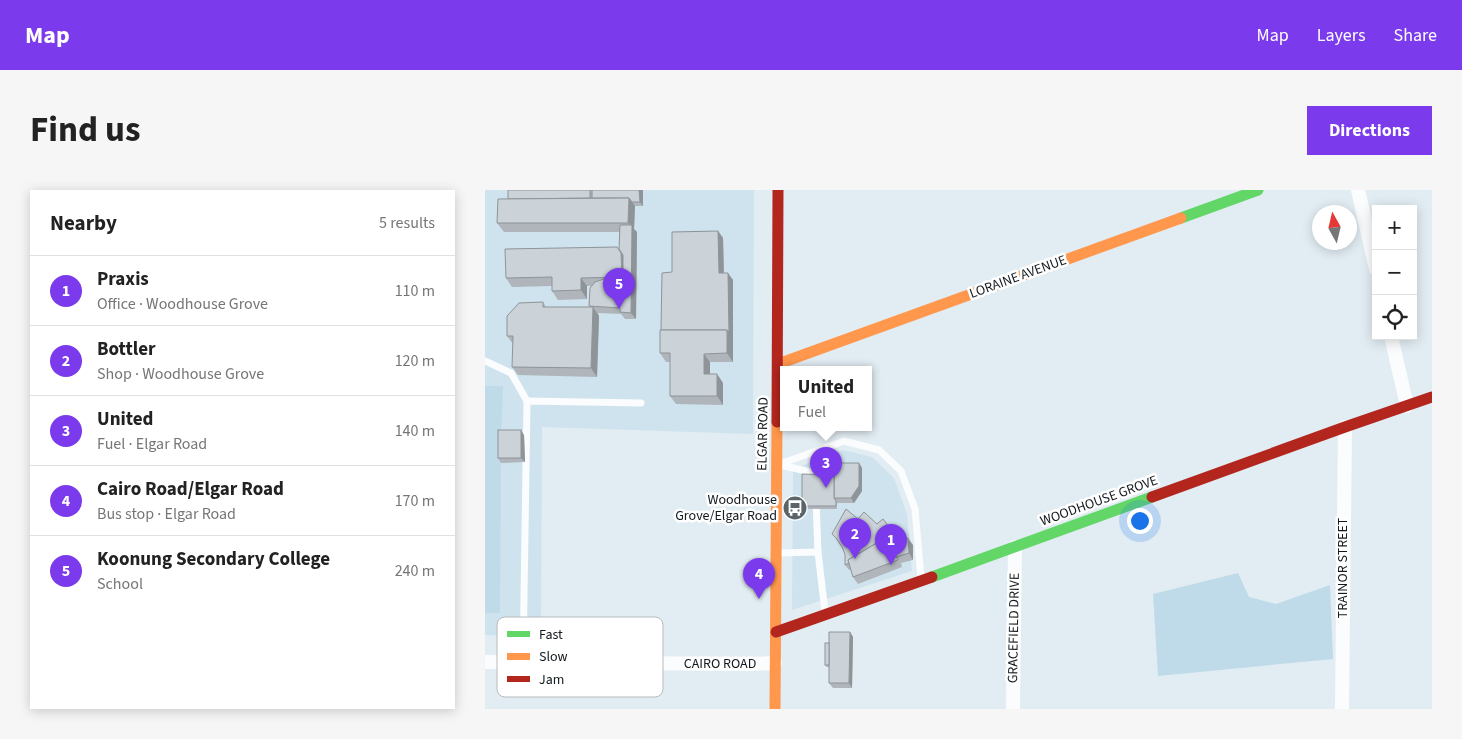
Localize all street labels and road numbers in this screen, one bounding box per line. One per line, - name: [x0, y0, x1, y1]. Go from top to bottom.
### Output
- street label: LORAINE AVENUE: [967, 250, 1069, 304]
- street label: ELGAR ROAD: [752, 397, 774, 471]
- street label: WOODHOUSE GROVE: [1038, 470, 1160, 532]
- street label: TRAINOR STREET: [1333, 517, 1353, 618]
- street label: GRACEFIELD DRIVE: [1003, 573, 1025, 683]
- street label: CAIRO ROAD: [684, 654, 756, 674]

